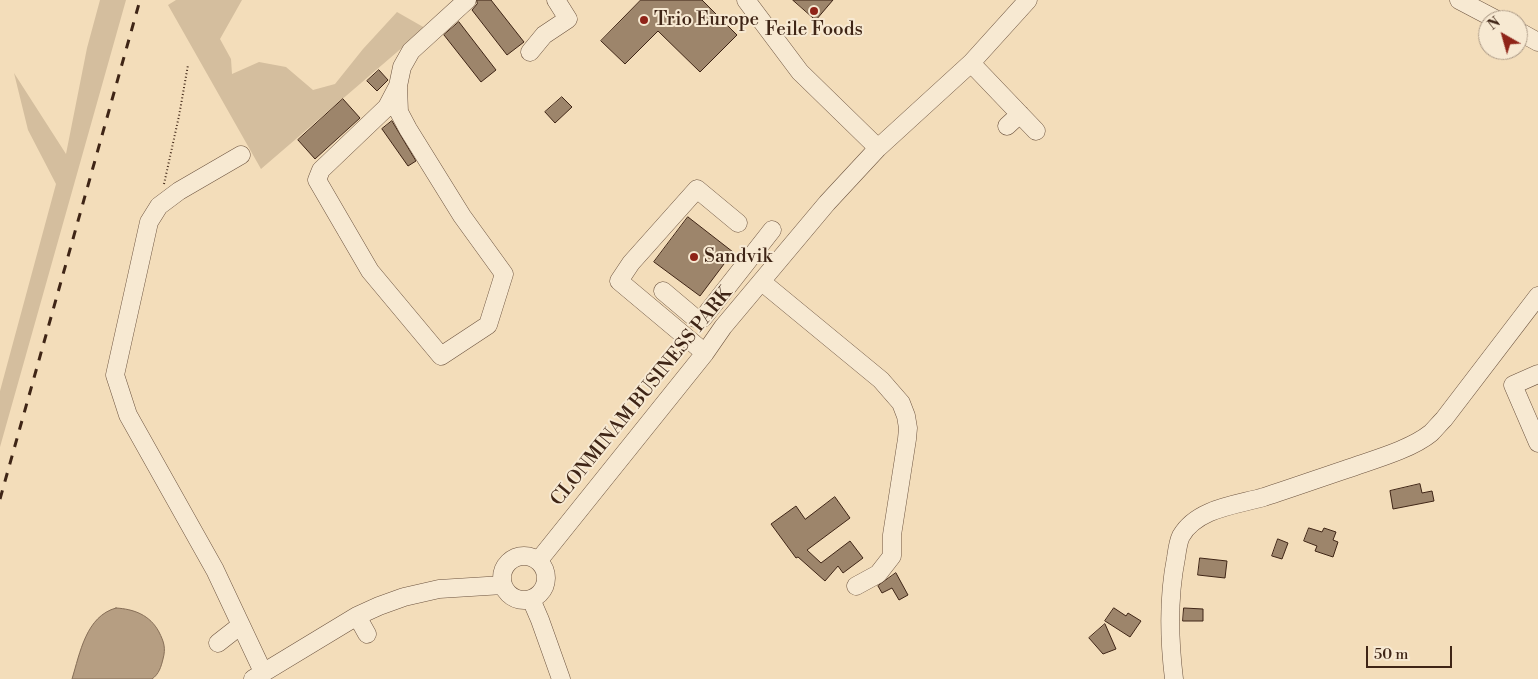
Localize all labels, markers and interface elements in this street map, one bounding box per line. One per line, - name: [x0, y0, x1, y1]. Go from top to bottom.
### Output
- marker: Feile Foods: [808, 5, 820, 17]
- place label: Trio Europe: [654, 9, 759, 31]
- north arrow: [1478, 10, 1528, 60]
- text: N: [1484, 13, 1504, 34]
- marker: Trio Europe: [638, 14, 650, 26]
- place label: Feile Foods: [765, 19, 863, 41]
- place label: Sandvik: [704, 246, 773, 268]
- marker: Sandvik: [688, 251, 700, 263]
- street label: CLONMINAM BUSINESS PARK: [547, 283, 737, 511]
- scale bar: [1368, 636, 1454, 668]
- text: 50 m: [1374, 645, 1408, 664]

